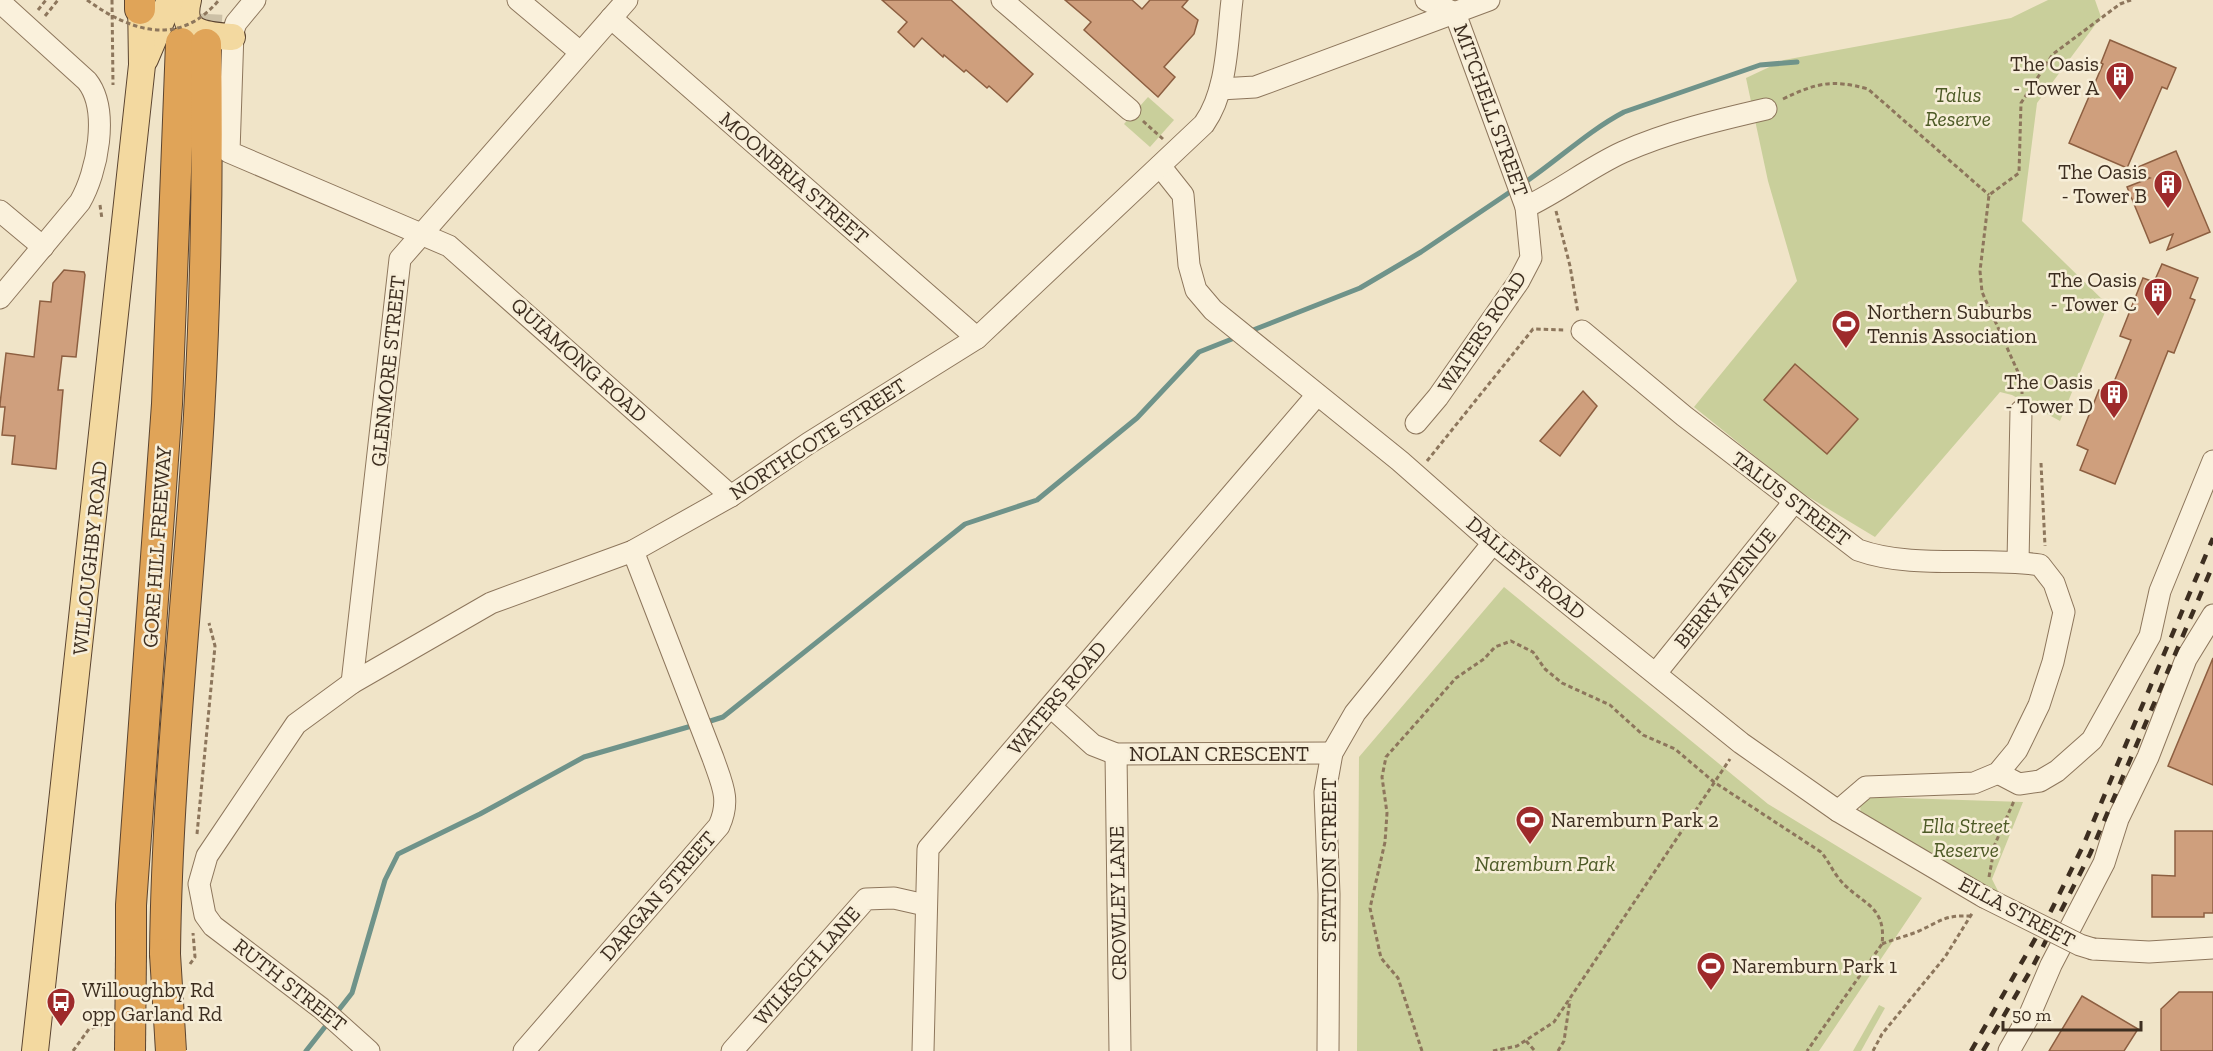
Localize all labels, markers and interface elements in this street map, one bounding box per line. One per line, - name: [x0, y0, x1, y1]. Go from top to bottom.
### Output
- street label: MITCHELL STREET: [1449, 20, 1534, 200]
- place label: The Oasis - Tower A: [2010, 51, 2099, 100]
- building icon: The Oasis - Tower A: [2104, 60, 2136, 102]
- park label: Talus Reserve: [1925, 82, 1991, 131]
- street label: MOONBRIA STREET: [715, 106, 874, 249]
- place label: The Oasis - Tower B: [2058, 159, 2147, 208]
- building icon: The Oasis - Tower B: [2152, 168, 2184, 210]
- street label: WATERS ROAD: [1432, 266, 1531, 397]
- place label: The Oasis - Tower C: [2048, 267, 2137, 316]
- street label: GLENMORE STREET: [365, 274, 410, 468]
- building icon: The Oasis - Tower C: [2142, 276, 2174, 318]
- street label: QUIAMONG ROAD: [506, 292, 653, 427]
- place label: Northern Suburbs Tennis Association: [1867, 299, 2037, 348]
- sports icon: Northern Suburbs Tennis Association: [1830, 308, 1862, 350]
- place label: The Oasis - Tower D: [2004, 369, 2093, 418]
- street label: NORTHCOTE STREET: [725, 372, 911, 505]
- building icon: The Oasis - Tower D: [2098, 378, 2130, 420]
- street label: GORE HILL FREEWAY: [137, 445, 176, 649]
- street label: TALUS STREET: [1727, 446, 1856, 551]
- street label: WILLOUGHBY ROAD: [67, 460, 112, 656]
- street label: DALLEYS ROAD: [1462, 511, 1591, 625]
- street label: BERRY AVENUE: [1668, 522, 1781, 653]
- street label: WATERS ROAD: [1002, 636, 1112, 760]
- street label: NOLAN CRESCENT: [1129, 741, 1309, 766]
- street label: STATION STREET: [1316, 777, 1341, 943]
- sports icon: Naremburn Park 2: [1514, 804, 1546, 846]
- place label: Naremburn Park 2: [1551, 807, 1719, 832]
- park label: Ella Street Reserve: [1922, 813, 2010, 862]
- street label: DARGAN STREET: [594, 826, 721, 966]
- street label: CROWLEY LANE: [1104, 826, 1131, 980]
- park label: Naremburn Park: [1475, 851, 1615, 876]
- street label: ELLA STREET: [1955, 871, 2080, 953]
- street label: WILKSCH LANE: [748, 901, 865, 1030]
- street label: RUTH STREET: [229, 933, 352, 1036]
- sports icon: Naremburn Park 1: [1695, 950, 1727, 992]
- place label: Naremburn Park 1: [1732, 953, 1897, 978]
- place label: Willoughby Rd opp Garland Rd: [82, 977, 223, 1026]
- bus stop icon: Willoughby Rd opp Garland Rd: [45, 986, 77, 1028]
- scale bar: [2003, 994, 2141, 1032]
- text: 50 m: [2012, 1004, 2052, 1026]

